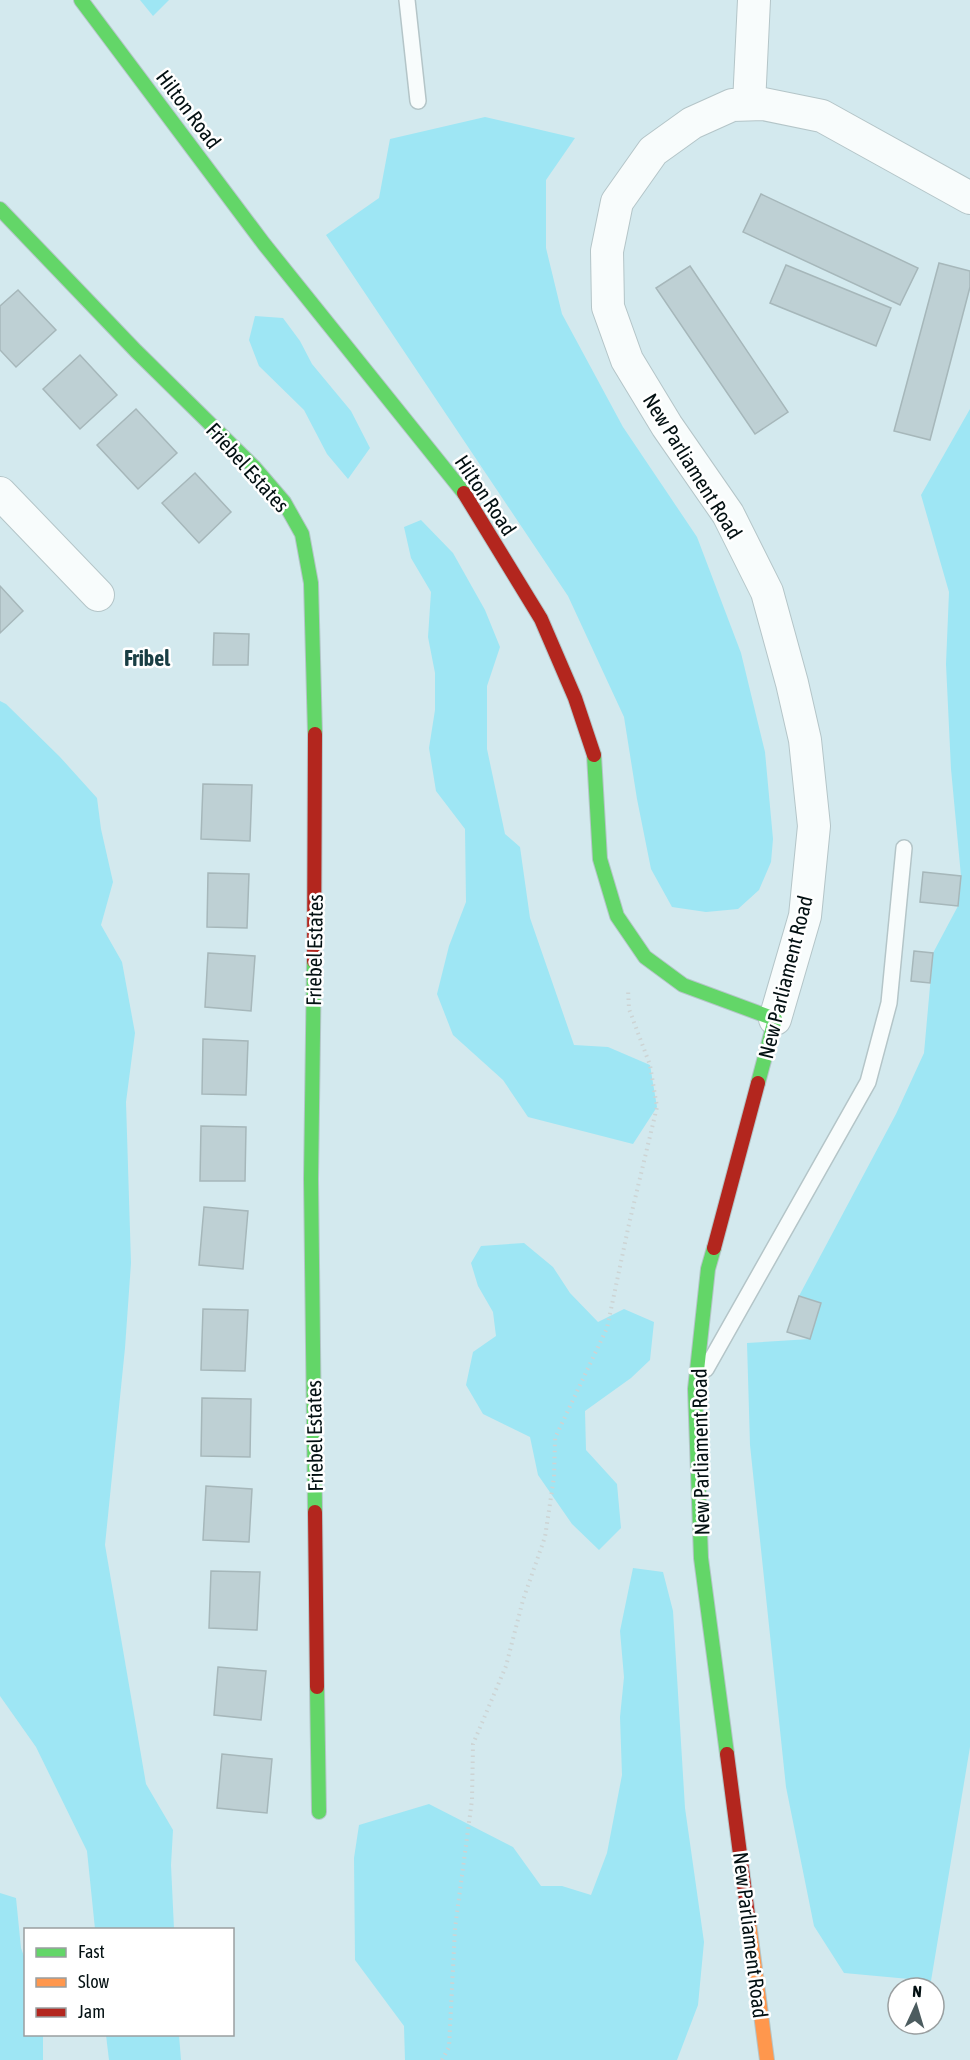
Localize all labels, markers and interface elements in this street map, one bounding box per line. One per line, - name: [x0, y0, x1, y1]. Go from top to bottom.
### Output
- street label: Hilton Road: [152, 65, 226, 153]
- street label: New Parliament Road: [639, 389, 747, 543]
- street label: Friebel Estates: [202, 418, 294, 516]
- street label: Hilton Road: [450, 450, 522, 540]
- district label: Fribel: [124, 645, 171, 671]
- street label: New Parliament Road: [753, 893, 817, 1061]
- street label: Friebel Estates: [301, 894, 327, 1006]
- street label: New Parliament Road: [687, 1368, 713, 1536]
- street label: Friebel Estates: [301, 1380, 327, 1492]
- street label: New Parliament Road: [729, 1851, 773, 2019]
- legend: [24, 1928, 234, 2036]
- text: Fast: [78, 1941, 105, 1962]
- text: Slow: [78, 1971, 109, 1992]
- north arrow: [886, 1976, 946, 2036]
- text: N: [912, 1982, 922, 2000]
- text: Jam: [78, 2001, 105, 2022]

